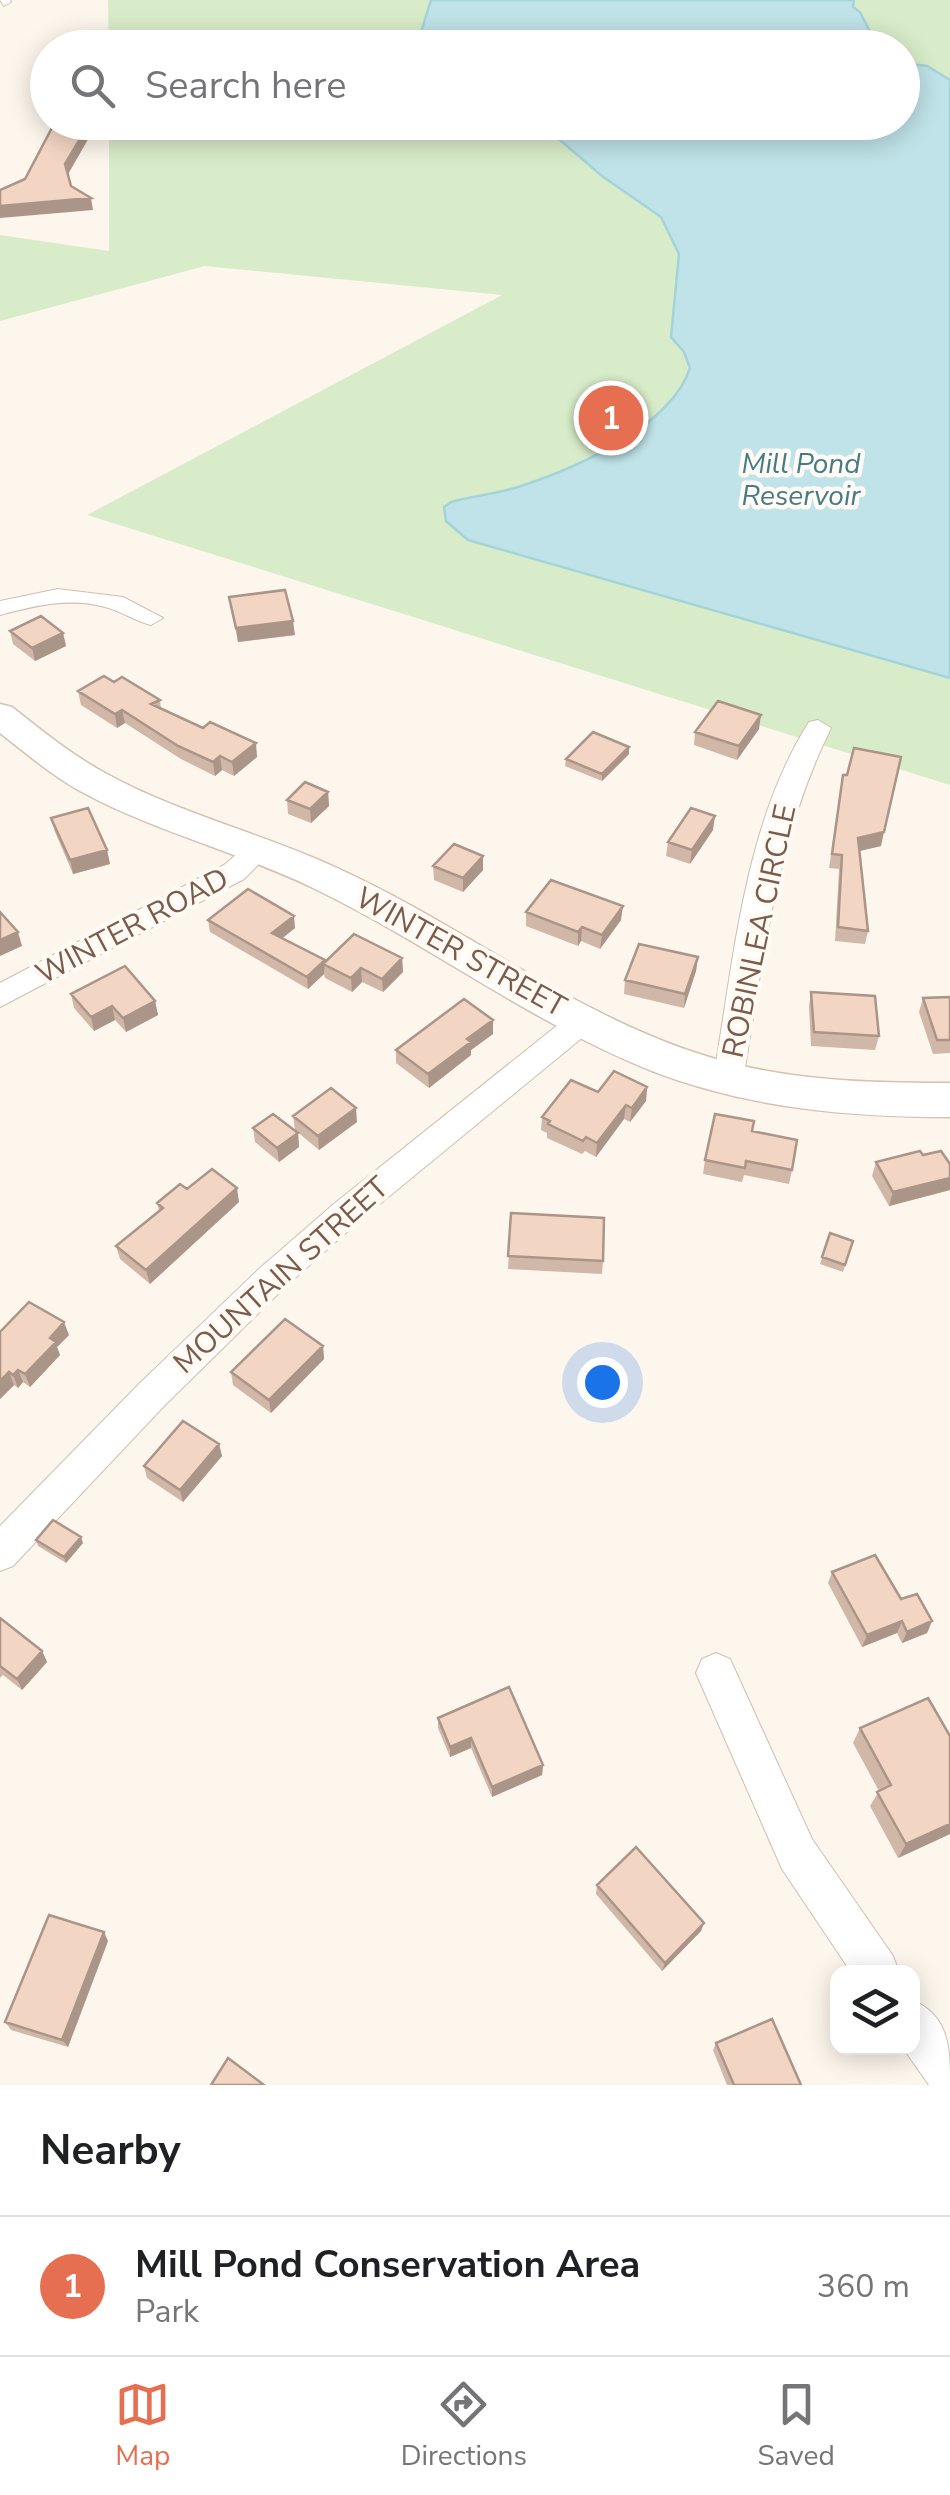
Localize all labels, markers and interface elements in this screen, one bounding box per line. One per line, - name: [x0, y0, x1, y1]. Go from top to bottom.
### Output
- search box: [30, 30, 920, 140]
- icon: search: [65, 58, 120, 113]
- text: Search here: [145, 60, 346, 111]
- pin: 1: [578, 380, 644, 456]
- water label: Mill Pond Reservoir: [741, 445, 861, 515]
- street label: ROBINLEA CIRCLE: [713, 801, 806, 1061]
- street label: WINTER ROAD: [29, 858, 236, 995]
- street label: WINTER STREET: [348, 878, 573, 1027]
- street label: MOUNTAIN STREET: [165, 1168, 398, 1383]
- your location: [577, 1357, 628, 1408]
- map controls: [830, 1965, 920, 2055]
- button: layers: [830, 1965, 920, 2055]
- text: Nearby: [40, 2122, 181, 2179]
- text: Mill Pond Conservation Area: [135, 2239, 640, 2290]
- text: 1: [63, 2265, 82, 2308]
- text: 360 m: [817, 2265, 910, 2308]
- text: Park: [135, 2290, 199, 2333]
- tab: Map: [115, 2377, 170, 2475]
- tab: Directions: [401, 2377, 527, 2475]
- tab: Saved: [757, 2377, 835, 2475]

